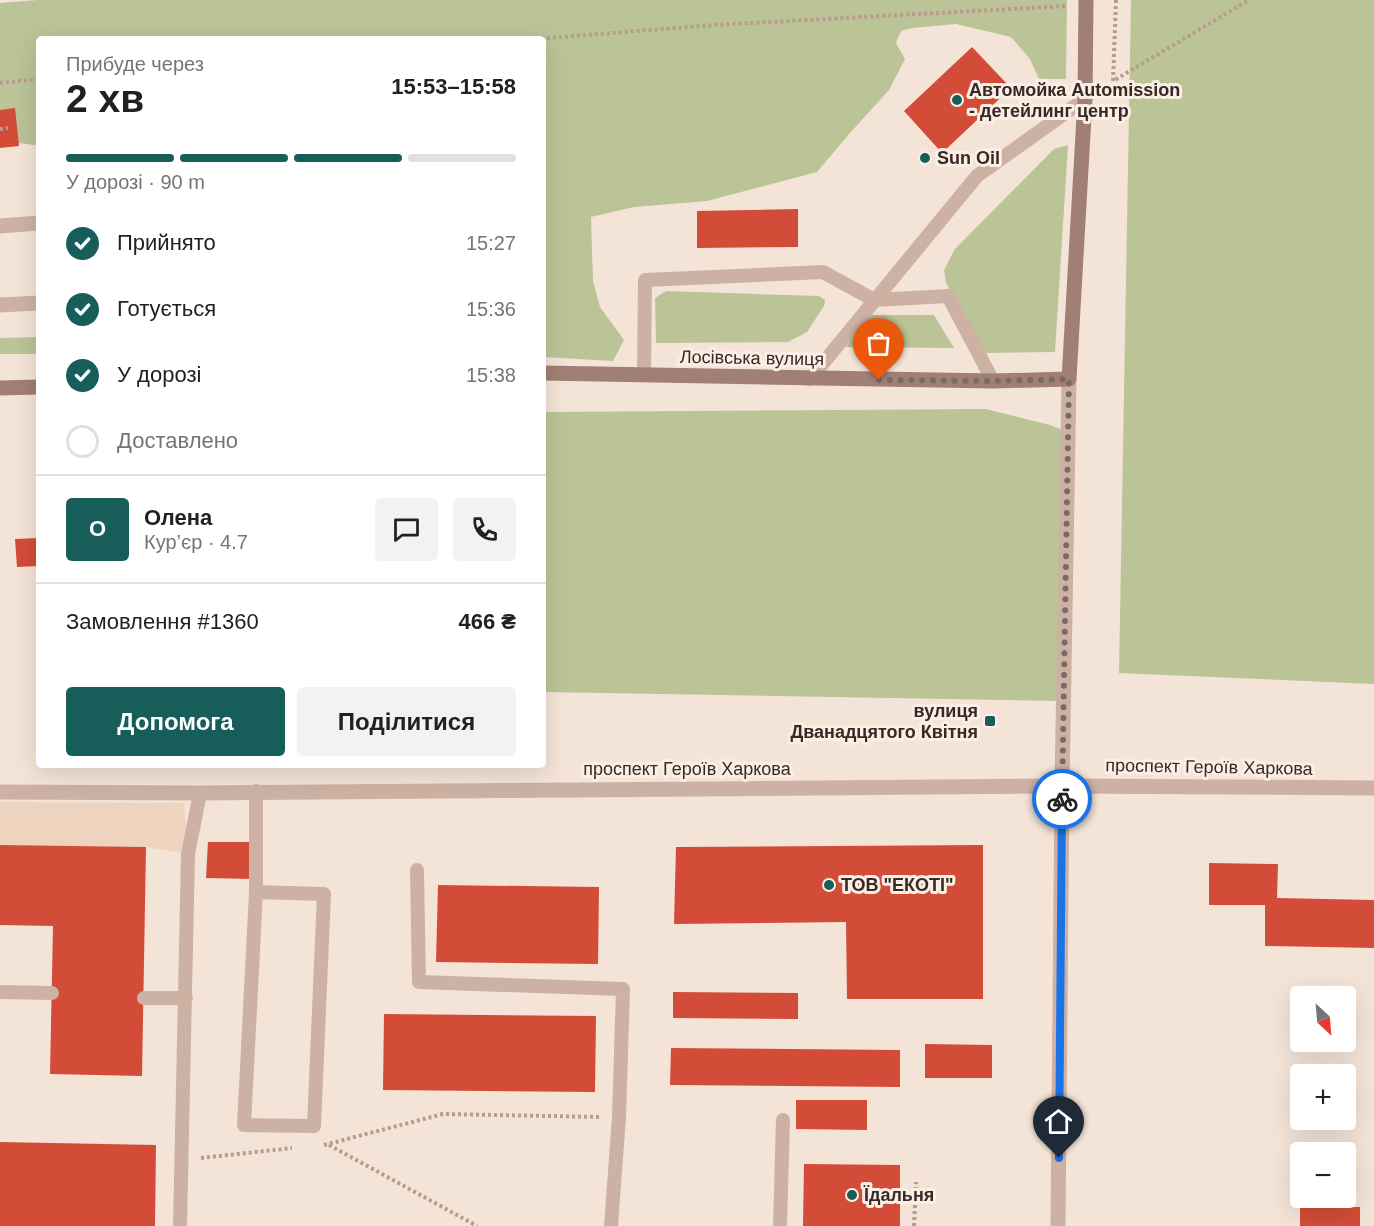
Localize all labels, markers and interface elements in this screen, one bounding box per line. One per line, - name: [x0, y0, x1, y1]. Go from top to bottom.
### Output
- text: Прибуде через: [66, 53, 204, 75]
- text: 15:53–15:58: [391, 74, 516, 99]
- text: 2 хв: [66, 77, 144, 120]
- place label: Автомойка Automission - детейлинг центр: [969, 80, 1180, 121]
- marker: Автомойка Automission - детейлинг центр: [950, 93, 964, 107]
- place label: Sun Oil: [937, 148, 1000, 168]
- marker: Sun Oil: [918, 151, 932, 165]
- text: У дорозі · 90 m: [66, 171, 205, 193]
- icon: check: [66, 227, 99, 260]
- text: Прийнято: [117, 230, 216, 255]
- text: 15:27: [466, 232, 516, 254]
- icon: check: [66, 293, 99, 326]
- text: Готується: [117, 296, 216, 321]
- text: 15:36: [466, 298, 516, 320]
- pin: [853, 318, 904, 380]
- icon: bag: [862, 327, 895, 360]
- street label: Лосівська вулиця: [680, 347, 824, 369]
- icon: check: [66, 359, 99, 392]
- text: У дорозі: [117, 362, 201, 387]
- text: 15:38: [466, 364, 516, 386]
- text: Доставлено: [117, 428, 238, 453]
- button: chat: [375, 498, 438, 561]
- button: phone: [453, 498, 516, 561]
- text: Олена: [144, 505, 212, 530]
- text: О: [89, 516, 106, 541]
- text: Кур’єр · 4.7: [144, 531, 248, 553]
- text: Замовлення #1360: [66, 609, 259, 634]
- text: 466 ₴: [459, 609, 516, 634]
- button: Допомога: [66, 687, 285, 756]
- button: Поділитися: [297, 687, 516, 756]
- place label: вулиця Дванадцятого Квітня: [790, 701, 978, 742]
- marker: вулиця Дванадцятого Квітня: [983, 714, 997, 728]
- street label: проспект Героїв Харкова: [1105, 755, 1314, 779]
- street label: проспект Героїв Харкова: [583, 759, 792, 779]
- courier: [1032, 769, 1092, 829]
- icon: bike: [1046, 783, 1079, 816]
- place label: ТОВ "ЕКОТI": [841, 875, 954, 895]
- marker: ТОВ "ЕКОТI": [822, 878, 836, 892]
- north arrow: [1290, 986, 1356, 1052]
- map controls: [1290, 986, 1356, 1208]
- button: +: [1290, 1064, 1356, 1130]
- pin: [1033, 1096, 1084, 1158]
- icon: home: [1042, 1105, 1075, 1138]
- button: −: [1290, 1142, 1356, 1208]
- place label: Їдальня: [863, 1185, 934, 1205]
- marker: Їдальня: [845, 1188, 859, 1202]

